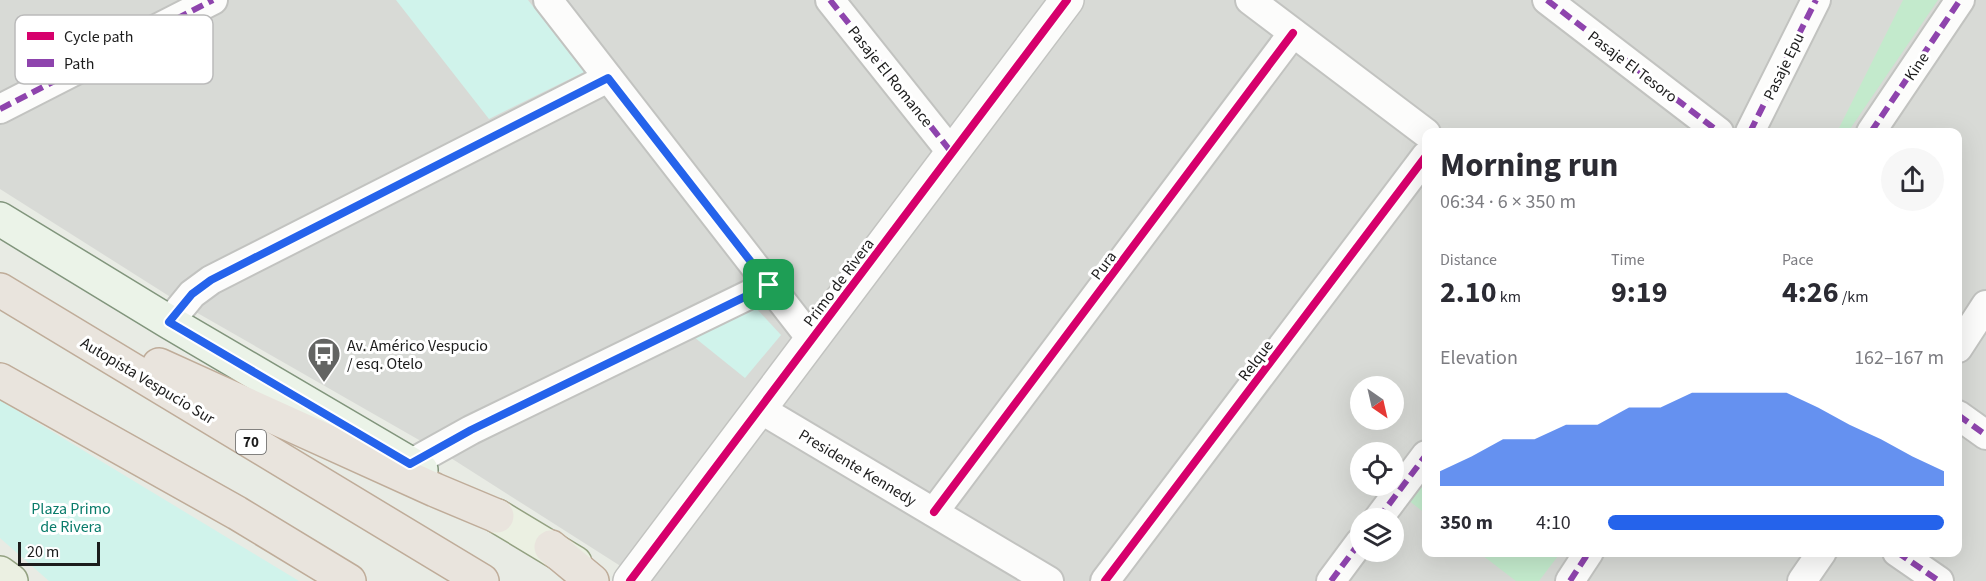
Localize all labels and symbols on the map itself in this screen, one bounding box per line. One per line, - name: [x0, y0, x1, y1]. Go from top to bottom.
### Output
- legend: [15, 15, 213, 84]
- street label: Pasaje El Romance: [842, 21, 938, 132]
- text: Cycle path: [64, 26, 133, 48]
- street label: Pasaje El Tesoro: [1583, 26, 1682, 108]
- street label: Pasaje Epu: [1758, 29, 1810, 104]
- street label: Kine: [1899, 48, 1934, 85]
- text: Path: [64, 53, 94, 75]
- street label: Primo de Rivera: [798, 234, 879, 331]
- street label: Pura: [1086, 247, 1122, 285]
- pin: [743, 259, 794, 310]
- street label: Autopista Vespucio Sur: [76, 332, 219, 430]
- place label: Av. Américo Vespucio / esq. Otelo: [347, 335, 488, 375]
- street label: Relque: [1233, 335, 1279, 386]
- bus stop icon: Av. Américo Vespucio / esq. Otelo: [306, 336, 342, 383]
- north arrow: [1350, 376, 1404, 430]
- street label: Presidente Kennedy: [794, 424, 921, 512]
- road number: 70: [236, 430, 266, 454]
- park label: Plaza Primo de Rivera: [31, 498, 111, 538]
- scale bar: [18, 539, 100, 566]

